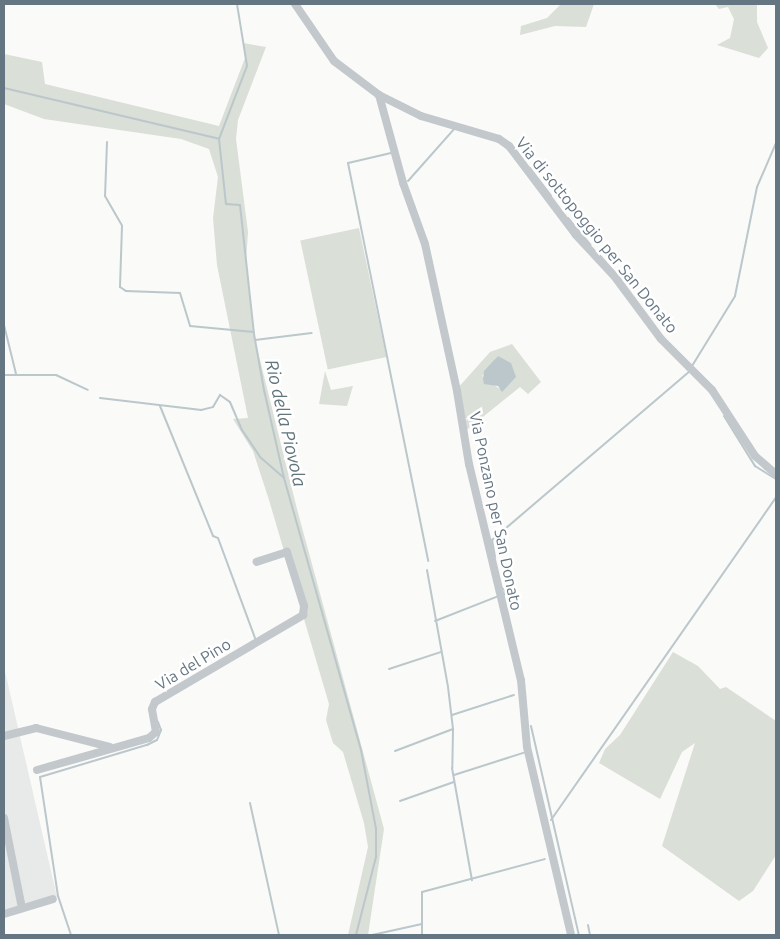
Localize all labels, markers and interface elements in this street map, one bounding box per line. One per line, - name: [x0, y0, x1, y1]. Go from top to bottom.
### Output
- street label: Via di sottopoggio per San Donato: [512, 133, 682, 337]
- water label: Rio della Piovola: [261, 357, 311, 489]
- street label: Via Ponzano per San Donato: [466, 410, 526, 612]
- street label: Via del Pino: [152, 634, 234, 694]

